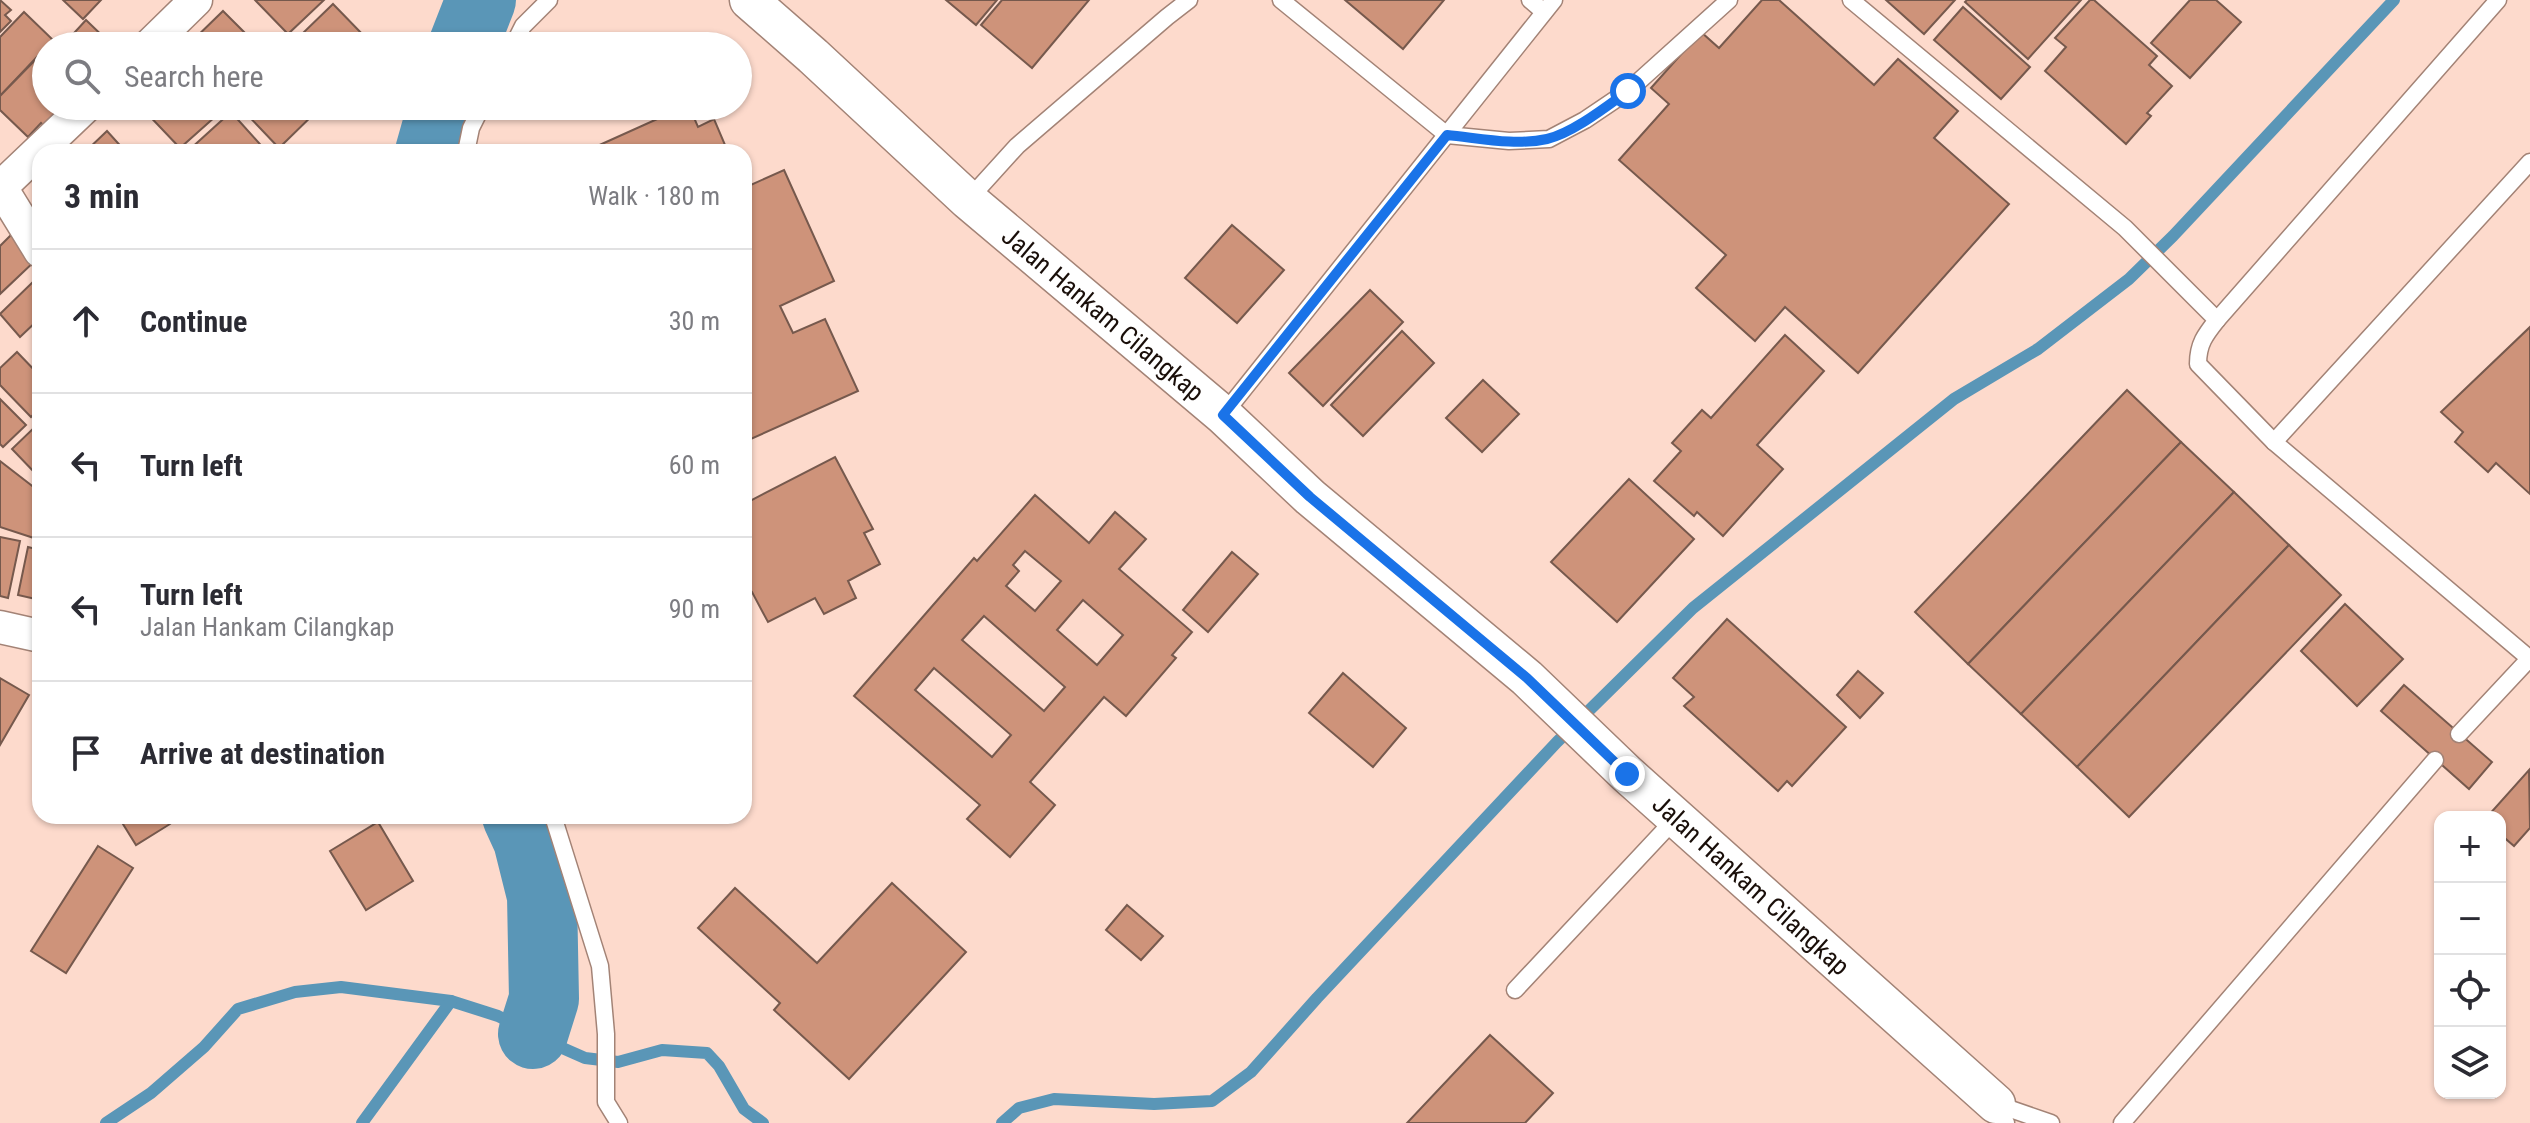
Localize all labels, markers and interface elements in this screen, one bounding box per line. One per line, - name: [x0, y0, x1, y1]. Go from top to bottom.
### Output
- search box: [32, 32, 752, 120]
- icon: search: [60, 54, 104, 98]
- text: Search here: [124, 59, 264, 94]
- route start: [1610, 73, 1646, 109]
- text: 3 min: [64, 176, 140, 216]
- text: Walk · 180 m: [588, 181, 720, 211]
- street label: Jalan Hankam Cilangkap: [996, 221, 1210, 407]
- icon: ahead: [64, 299, 108, 343]
- text: Continue: [140, 304, 247, 339]
- text: 30 m: [669, 306, 720, 336]
- icon: left: [64, 443, 108, 487]
- text: Turn left: [140, 448, 243, 483]
- text: 60 m: [669, 450, 720, 480]
- text: Turn left: [140, 577, 243, 612]
- icon: left: [64, 587, 108, 631]
- text: 90 m: [669, 594, 720, 624]
- text: Jalan Hankam Cilangkap: [140, 612, 394, 642]
- icon: arrive: [64, 731, 108, 775]
- text: Arrive at destination: [140, 736, 385, 771]
- route end: [1609, 756, 1645, 792]
- street label: Jalan Hankam Cilangkap: [1646, 789, 1856, 981]
- map controls: [2434, 811, 2506, 1099]
- button: +: [2434, 811, 2506, 883]
- button: −: [2434, 883, 2506, 955]
- button: locate: [2434, 955, 2506, 1027]
- button: layers: [2434, 1027, 2506, 1099]

